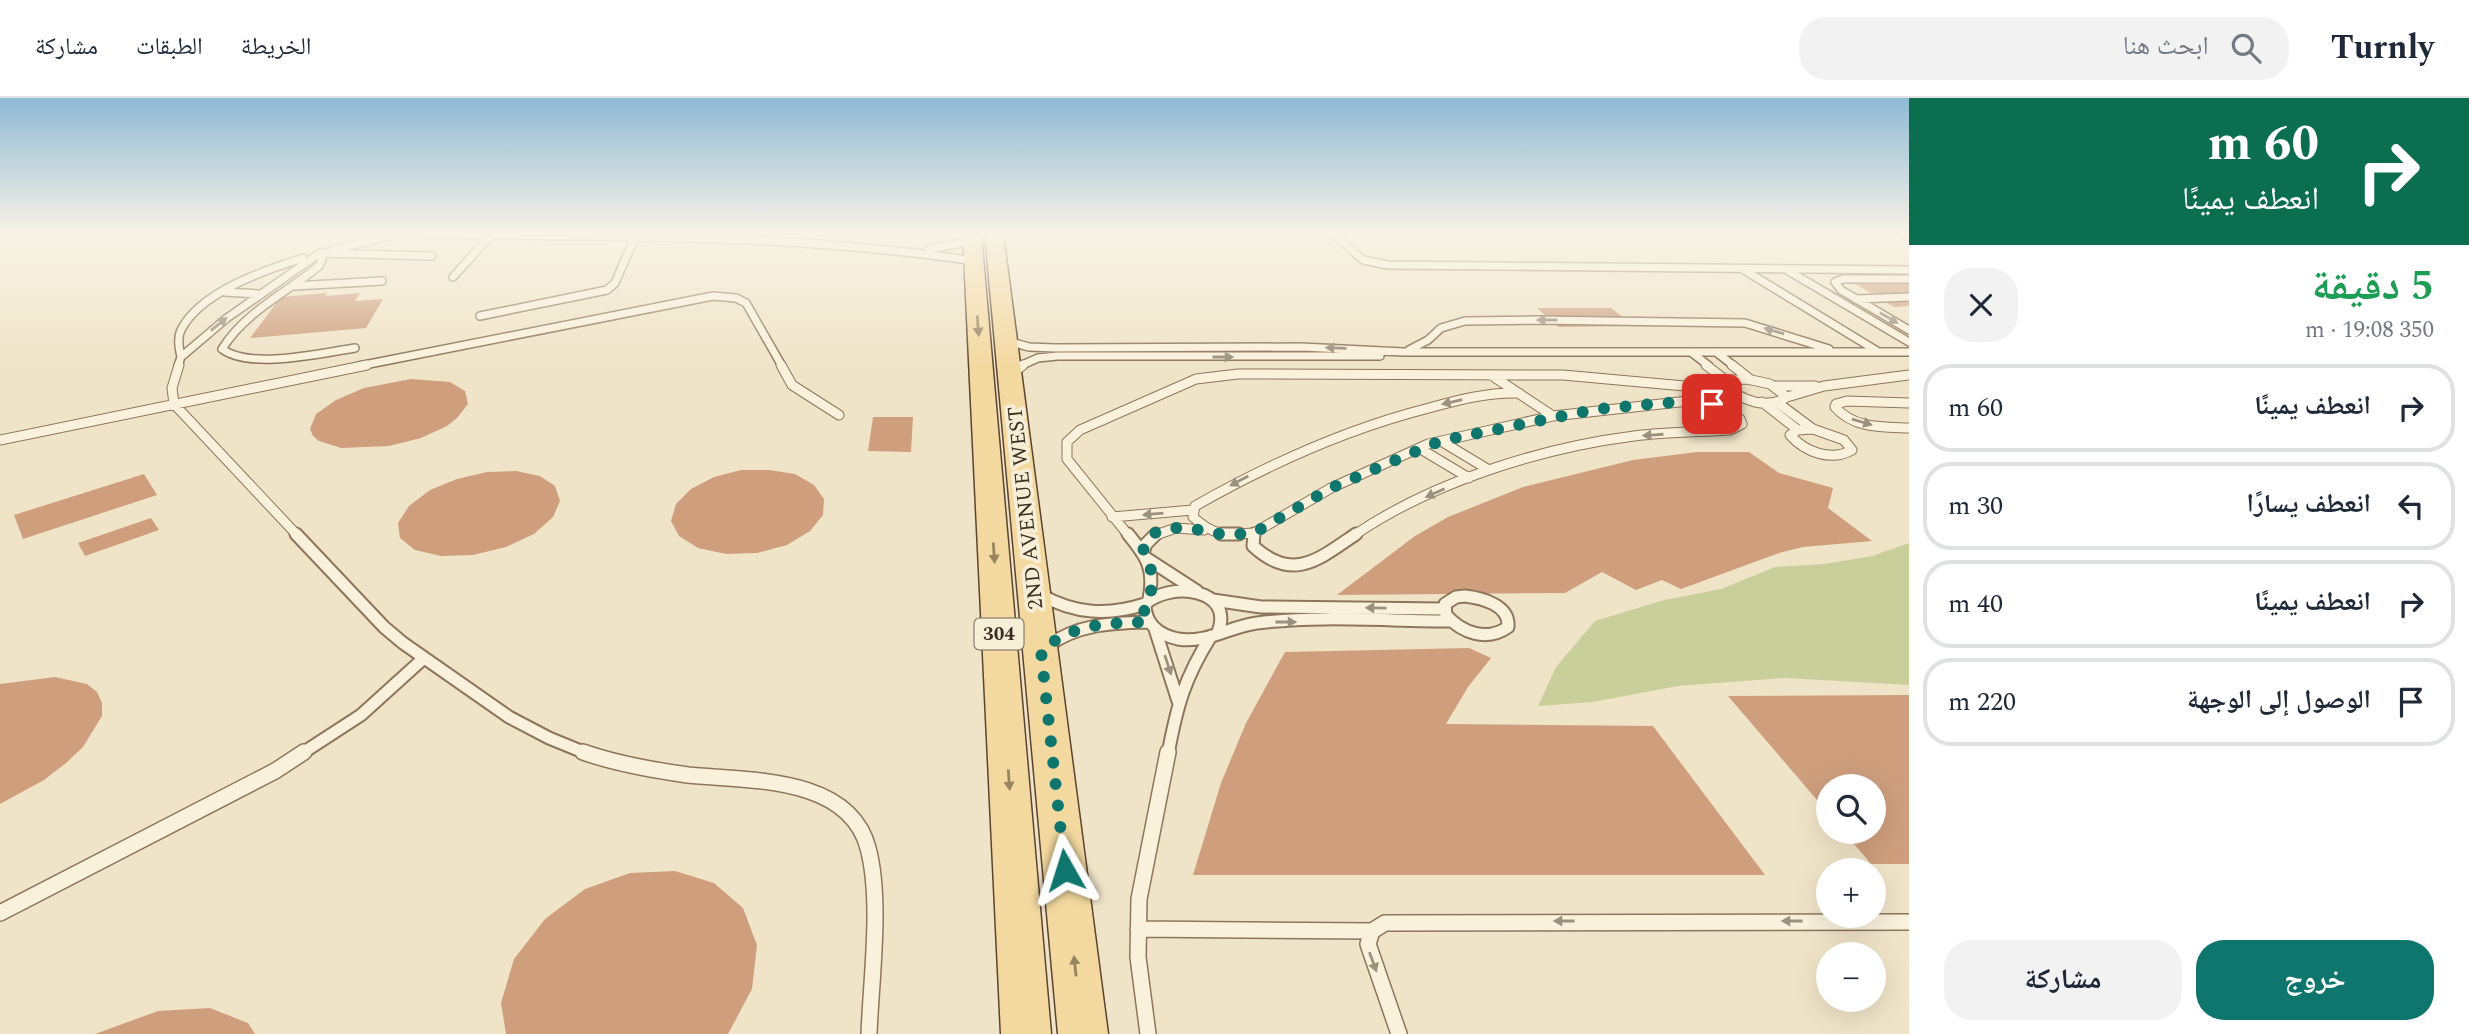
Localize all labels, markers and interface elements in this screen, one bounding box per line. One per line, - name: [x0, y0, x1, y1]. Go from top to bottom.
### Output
- search box: [1799, 17, 2289, 80]
- text: Turnly: [2331, 23, 2434, 73]
- text: ابحث هنا: [2123, 26, 2209, 66]
- text: مشاركة: [35, 29, 98, 65]
- text: الطبقات: [136, 29, 203, 65]
- text: الخريطة: [241, 29, 311, 65]
- icon: search: [2227, 29, 2265, 67]
- text: 60 m: [2208, 107, 2319, 182]
- icon: right: [2343, 126, 2434, 217]
- text: انعطف يمينًا: [2182, 175, 2319, 224]
- text: 5 دقيقة: [2312, 255, 2434, 318]
- button: close: [1944, 268, 2018, 342]
- one-way arrow: [1880, 312, 1899, 324]
- text: 350 m · 19:08: [2305, 313, 2434, 348]
- one-way arrow: [1536, 314, 1558, 326]
- one-way arrow: [973, 315, 984, 337]
- one-way arrow: [209, 317, 227, 332]
- one-way arrow: [1762, 325, 1784, 336]
- one-way arrow: [1324, 342, 1346, 353]
- one-way arrow: [1212, 351, 1234, 363]
- pin: [1682, 374, 1742, 434]
- icon: arrive: [1693, 385, 1731, 423]
- text: انعطف يمينًا: [2254, 386, 2371, 426]
- text: 60 m: [1948, 388, 2003, 428]
- icon: right: [2392, 389, 2430, 427]
- one-way arrow: [1441, 397, 1463, 408]
- street label: 2ND AVENUE WEST: [999, 405, 1053, 611]
- one-way arrow: [1852, 418, 1873, 428]
- one-way arrow: [1642, 430, 1664, 441]
- one-way arrow: [1229, 475, 1249, 487]
- text: انعطف يسارًا: [2247, 484, 2371, 524]
- text: 30 m: [1948, 486, 2003, 526]
- one-way arrow: [1425, 487, 1445, 499]
- icon: left: [2392, 487, 2430, 525]
- one-way arrow: [1141, 509, 1163, 520]
- one-way arrow: [988, 542, 999, 564]
- text: انعطف يمينًا: [2254, 582, 2371, 622]
- text: 40 m: [1948, 584, 2003, 624]
- icon: right: [2392, 585, 2430, 623]
- one-way arrow: [1365, 602, 1387, 614]
- one-way arrow: [1275, 616, 1297, 628]
- road number: 304: [974, 618, 1024, 650]
- one-way arrow: [1163, 654, 1173, 675]
- text: الوصول إلى الوجهة: [2187, 680, 2371, 720]
- text: 220 m: [1948, 682, 2016, 722]
- icon: arrive: [2392, 683, 2430, 721]
- one-way arrow: [1004, 769, 1015, 791]
- map controls: [1816, 774, 1886, 1012]
- button: search: [1816, 774, 1886, 844]
- position arrow: [1028, 833, 1102, 907]
- button: +: [1816, 858, 1886, 928]
- one-way arrow: [1553, 915, 1575, 927]
- one-way arrow: [1781, 916, 1803, 927]
- button: مشاركة: [1944, 940, 2182, 1020]
- button: خروج: [2196, 940, 2434, 1020]
- button: −: [1816, 942, 1886, 1012]
- one-way arrow: [1368, 952, 1379, 973]
- one-way arrow: [1070, 955, 1081, 977]

